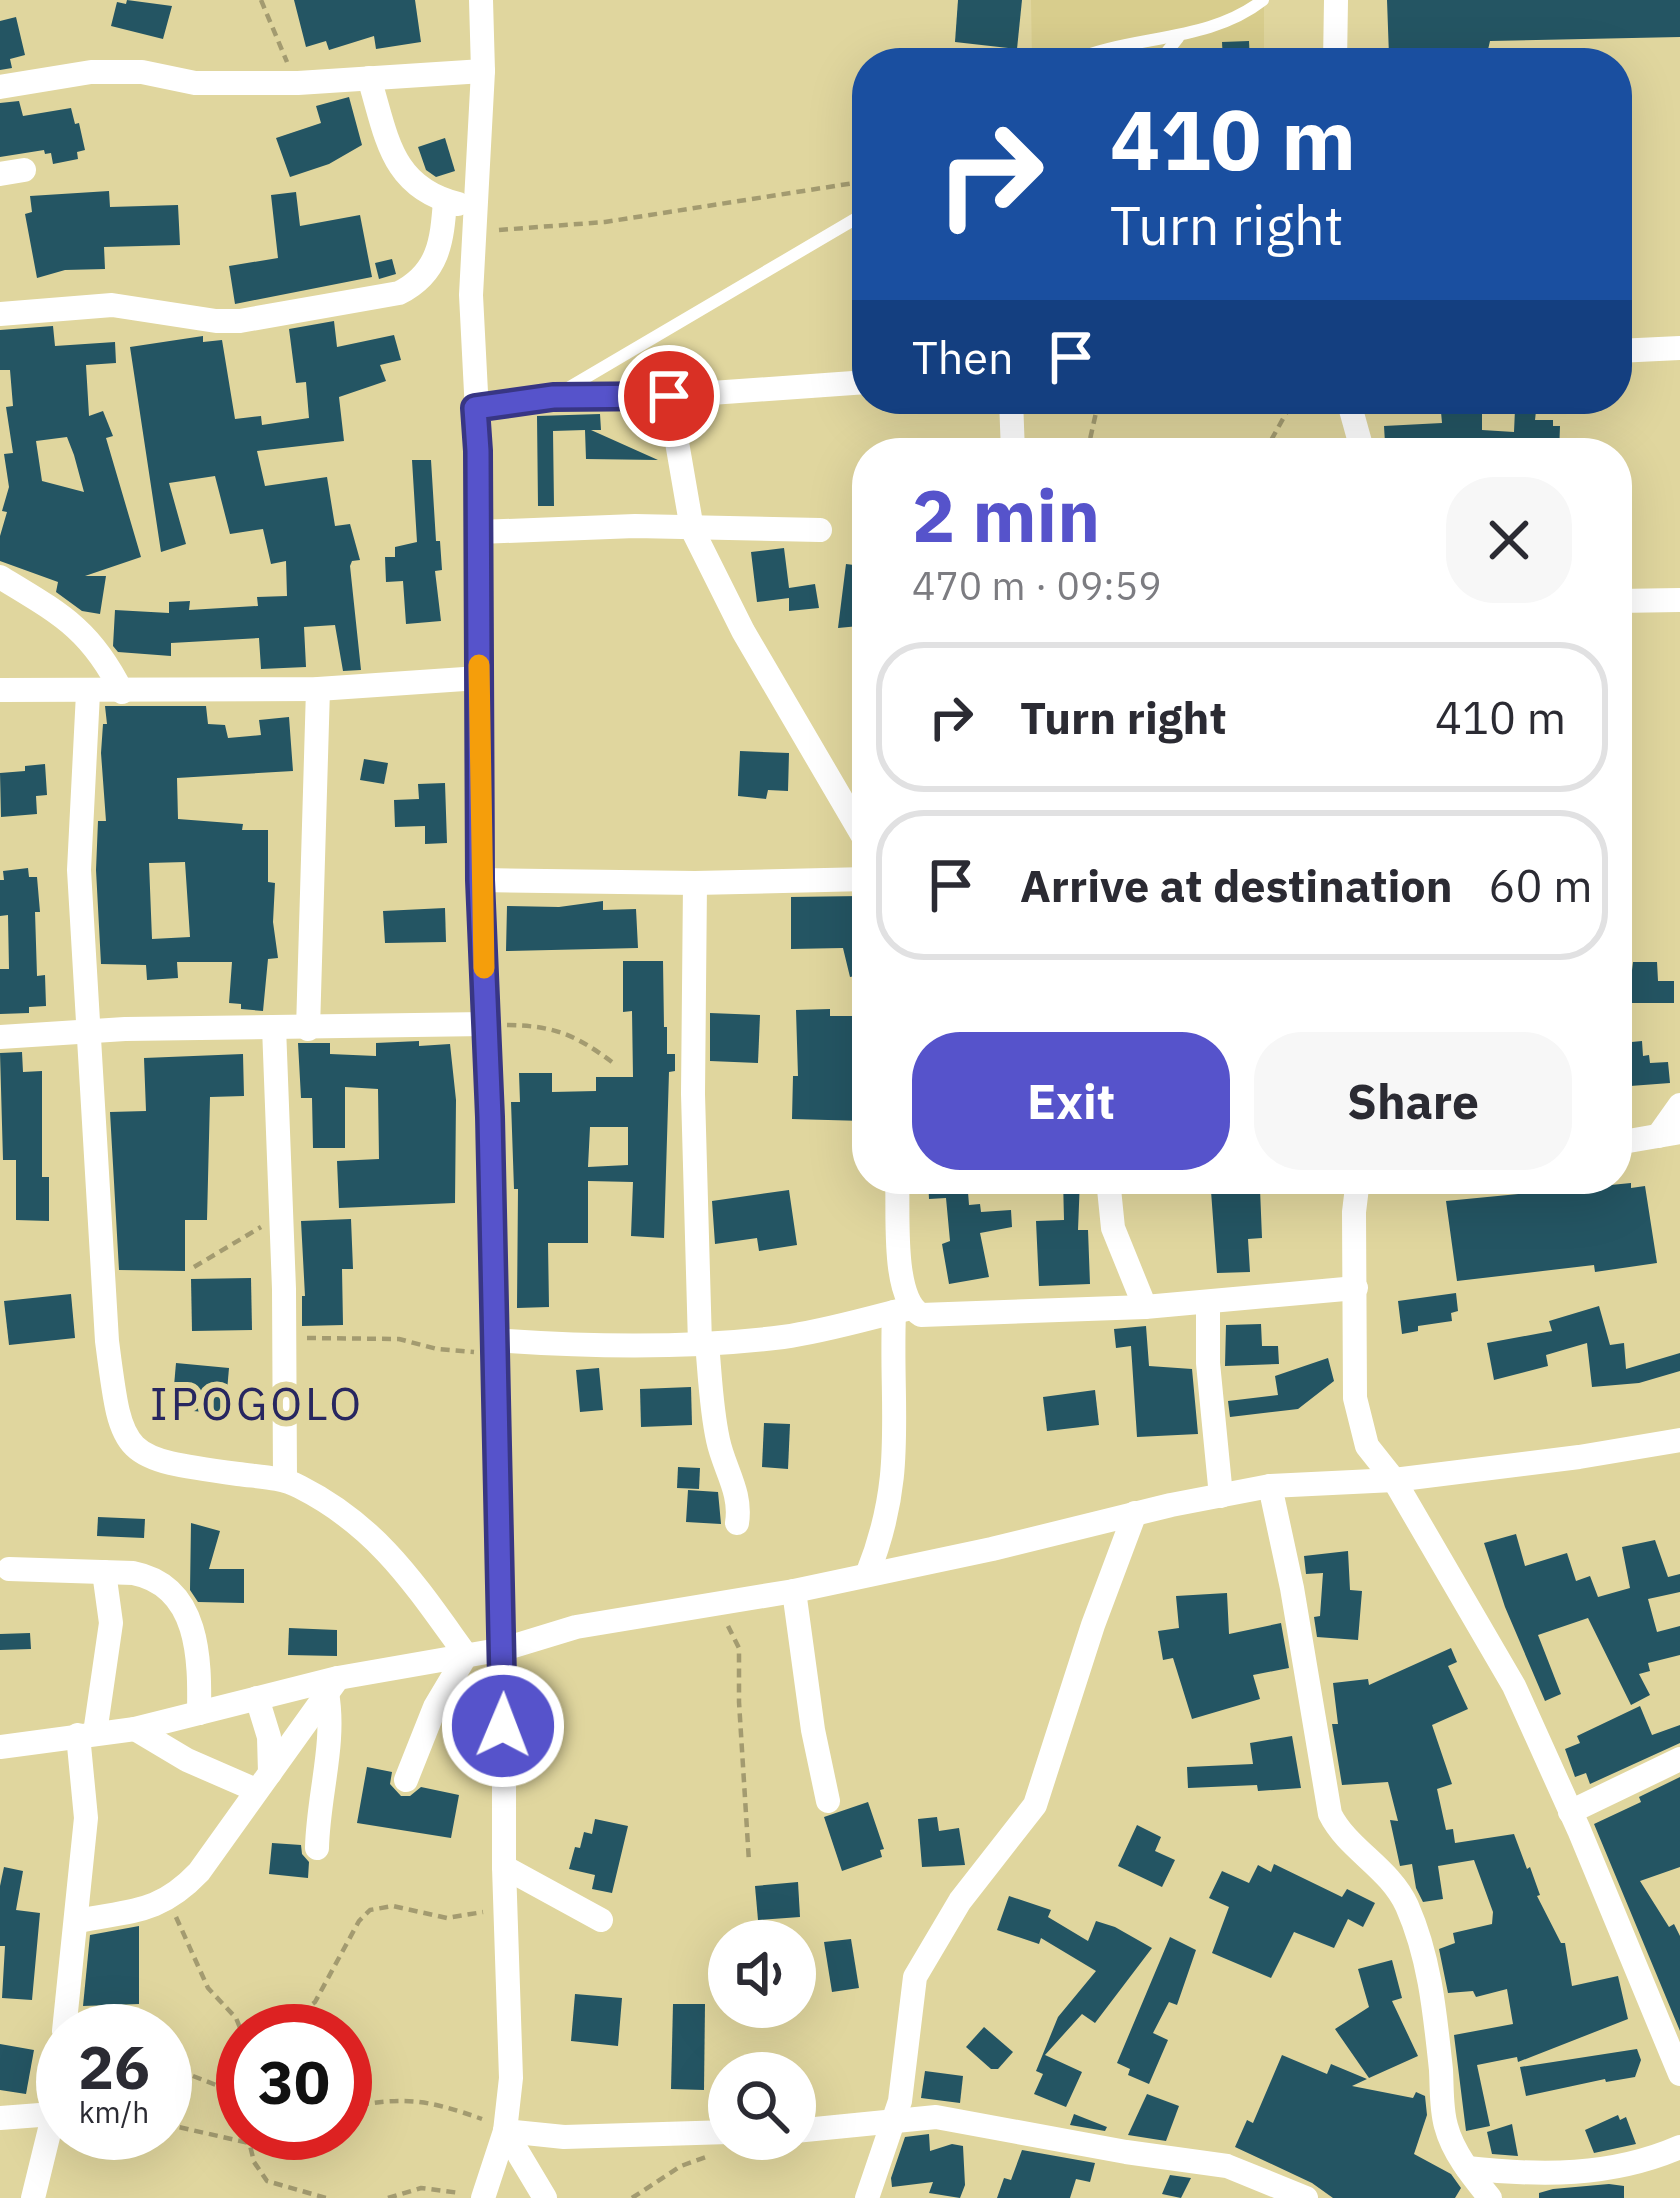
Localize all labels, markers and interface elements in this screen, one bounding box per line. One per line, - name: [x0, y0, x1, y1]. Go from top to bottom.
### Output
- text: 410 m: [1110, 84, 1356, 193]
- icon: right: [912, 96, 1068, 252]
- text: Turn right: [1110, 190, 1344, 260]
- icon: arrive: [1038, 324, 1104, 390]
- text: Then: [912, 328, 1014, 386]
- pin: [618, 345, 720, 447]
- icon: arrive: [636, 363, 702, 429]
- text: 2 min: [912, 468, 1100, 562]
- button: close: [1446, 477, 1572, 603]
- text: 470 m · 09:59: [912, 560, 1162, 611]
- icon: right: [918, 684, 984, 750]
- text: Turn right: [1020, 688, 1227, 746]
- text: 410 m: [1435, 688, 1566, 746]
- icon: arrive: [918, 852, 984, 918]
- text: Arrive at destination: [1020, 856, 1453, 914]
- text: 60 m: [1489, 856, 1592, 914]
- button: Exit: [912, 1032, 1230, 1170]
- button: Share: [1254, 1032, 1572, 1170]
- district label: IPOGOLO: [150, 1374, 364, 1432]
- position arrow: [440, 1663, 566, 1789]
- map controls: [708, 1920, 816, 2160]
- button: sound: [708, 1920, 816, 2028]
- speed limit sign: 30: [216, 2004, 372, 2160]
- text: 26: [78, 2027, 150, 2106]
- button: search: [708, 2052, 816, 2160]
- text: km/h: [79, 2092, 149, 2131]

